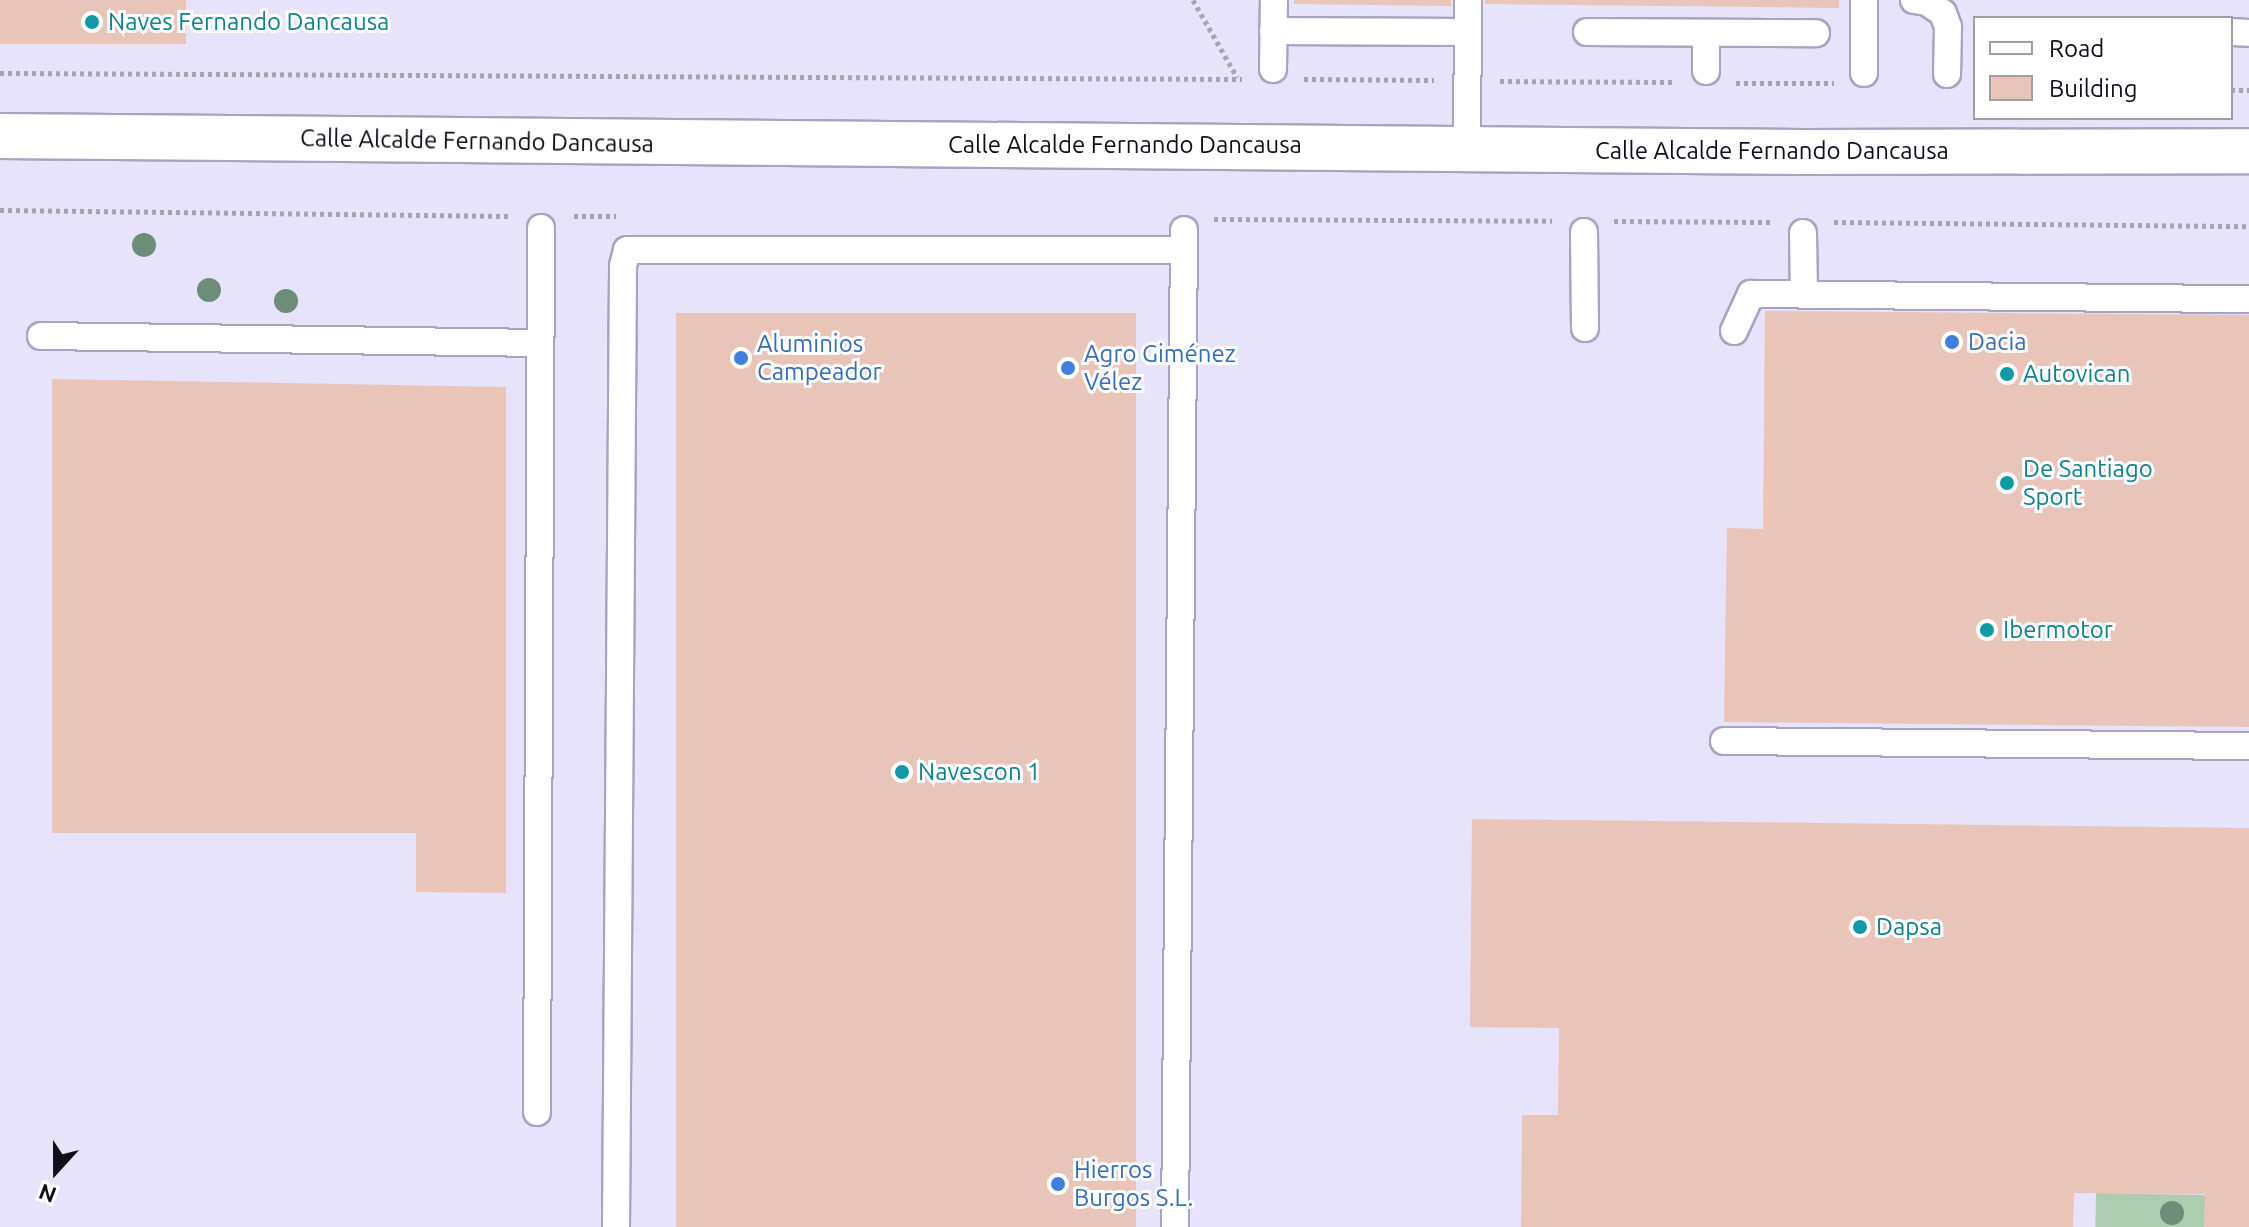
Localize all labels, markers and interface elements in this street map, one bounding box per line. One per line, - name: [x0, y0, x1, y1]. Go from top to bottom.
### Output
- place label: Naves Fernando Dancausa: [108, 8, 389, 36]
- marker: Naves Fernando Dancausa: [83, 13, 101, 31]
- legend: [1973, 16, 2233, 120]
- text: Road: [2049, 35, 2104, 62]
- text: Building: [2049, 75, 2137, 102]
- street label: Calle Alcalde Fernando Dancausa: [300, 124, 654, 158]
- street label: Calle Alcalde Fernando Dancausa: [948, 131, 1302, 159]
- street label: Calle Alcalde Fernando Dancausa: [1595, 137, 1949, 165]
- place label: Dacia: [1968, 328, 2027, 356]
- place label: Aluminios Campeador: [757, 330, 882, 386]
- marker: Dacia: [1943, 333, 1961, 351]
- place label: Agro Giménez Vélez: [1084, 340, 1236, 396]
- marker: Aluminios Campeador: [732, 349, 750, 367]
- marker: Agro Giménez Vélez: [1059, 359, 1077, 377]
- place label: Autovican: [2023, 360, 2130, 388]
- marker: Autovican: [1998, 365, 2016, 383]
- place label: De Santiago Sport: [2023, 455, 2153, 511]
- marker: De Santiago Sport: [1998, 474, 2016, 492]
- place label: Ibermotor: [2003, 616, 2113, 644]
- marker: Ibermotor: [1978, 621, 1996, 639]
- place label: Navescon 1: [918, 758, 1041, 786]
- marker: Navescon 1: [893, 763, 911, 781]
- place label: Dapsa: [1876, 913, 1942, 941]
- marker: Dapsa: [1851, 918, 1869, 936]
- north arrow: [16, 1131, 96, 1211]
- place label: Hierros Burgos S.L.: [1074, 1156, 1193, 1212]
- marker: Hierros Burgos S.L.: [1049, 1175, 1067, 1193]
- text: N: [35, 1179, 59, 1208]

